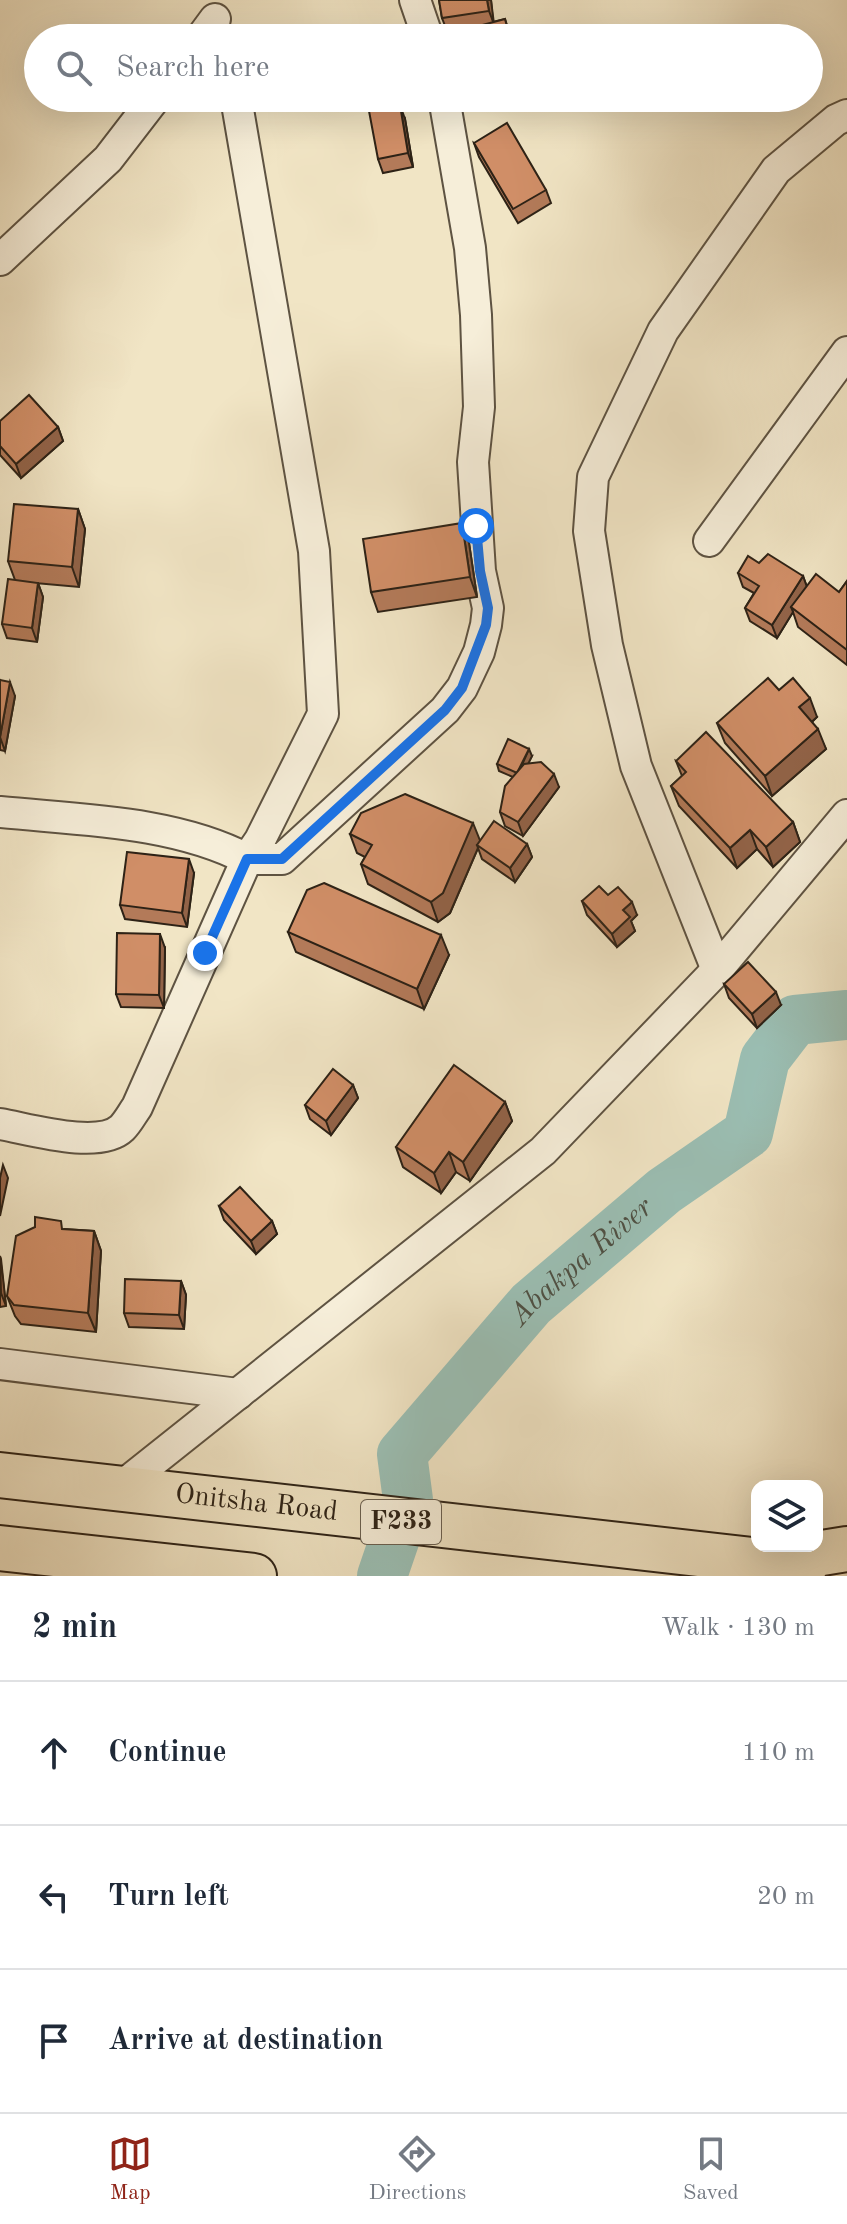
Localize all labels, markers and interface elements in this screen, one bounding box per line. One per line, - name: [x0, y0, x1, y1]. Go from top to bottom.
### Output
- search box: [24, 24, 823, 112]
- icon: search: [52, 46, 96, 90]
- text: Search here: [116, 53, 270, 83]
- route start: [458, 508, 494, 544]
- route end: [187, 935, 223, 971]
- water label: Abakpa River: [503, 1192, 660, 1333]
- map controls: [751, 1480, 823, 1552]
- button: layers: [751, 1480, 823, 1552]
- street label: Onitsha Road: [174, 1481, 339, 1527]
- road number: F233: [361, 1500, 441, 1544]
- text: 2 min: [32, 1611, 117, 1645]
- text: Walk · 130 m: [661, 1615, 815, 1641]
- icon: ahead: [32, 1731, 76, 1775]
- text: Continue: [108, 1738, 227, 1768]
- text: 110 m: [742, 1740, 815, 1766]
- icon: left: [32, 1875, 76, 1919]
- text: Turn left: [108, 1882, 229, 1912]
- text: 20 m: [757, 1884, 815, 1910]
- icon: arrive: [32, 2019, 76, 2063]
- text: Arrive at destination: [108, 2026, 383, 2056]
- tab: Map: [108, 2132, 152, 2207]
- tab: Directions: [369, 2132, 466, 2207]
- tab: Saved: [683, 2132, 739, 2207]

